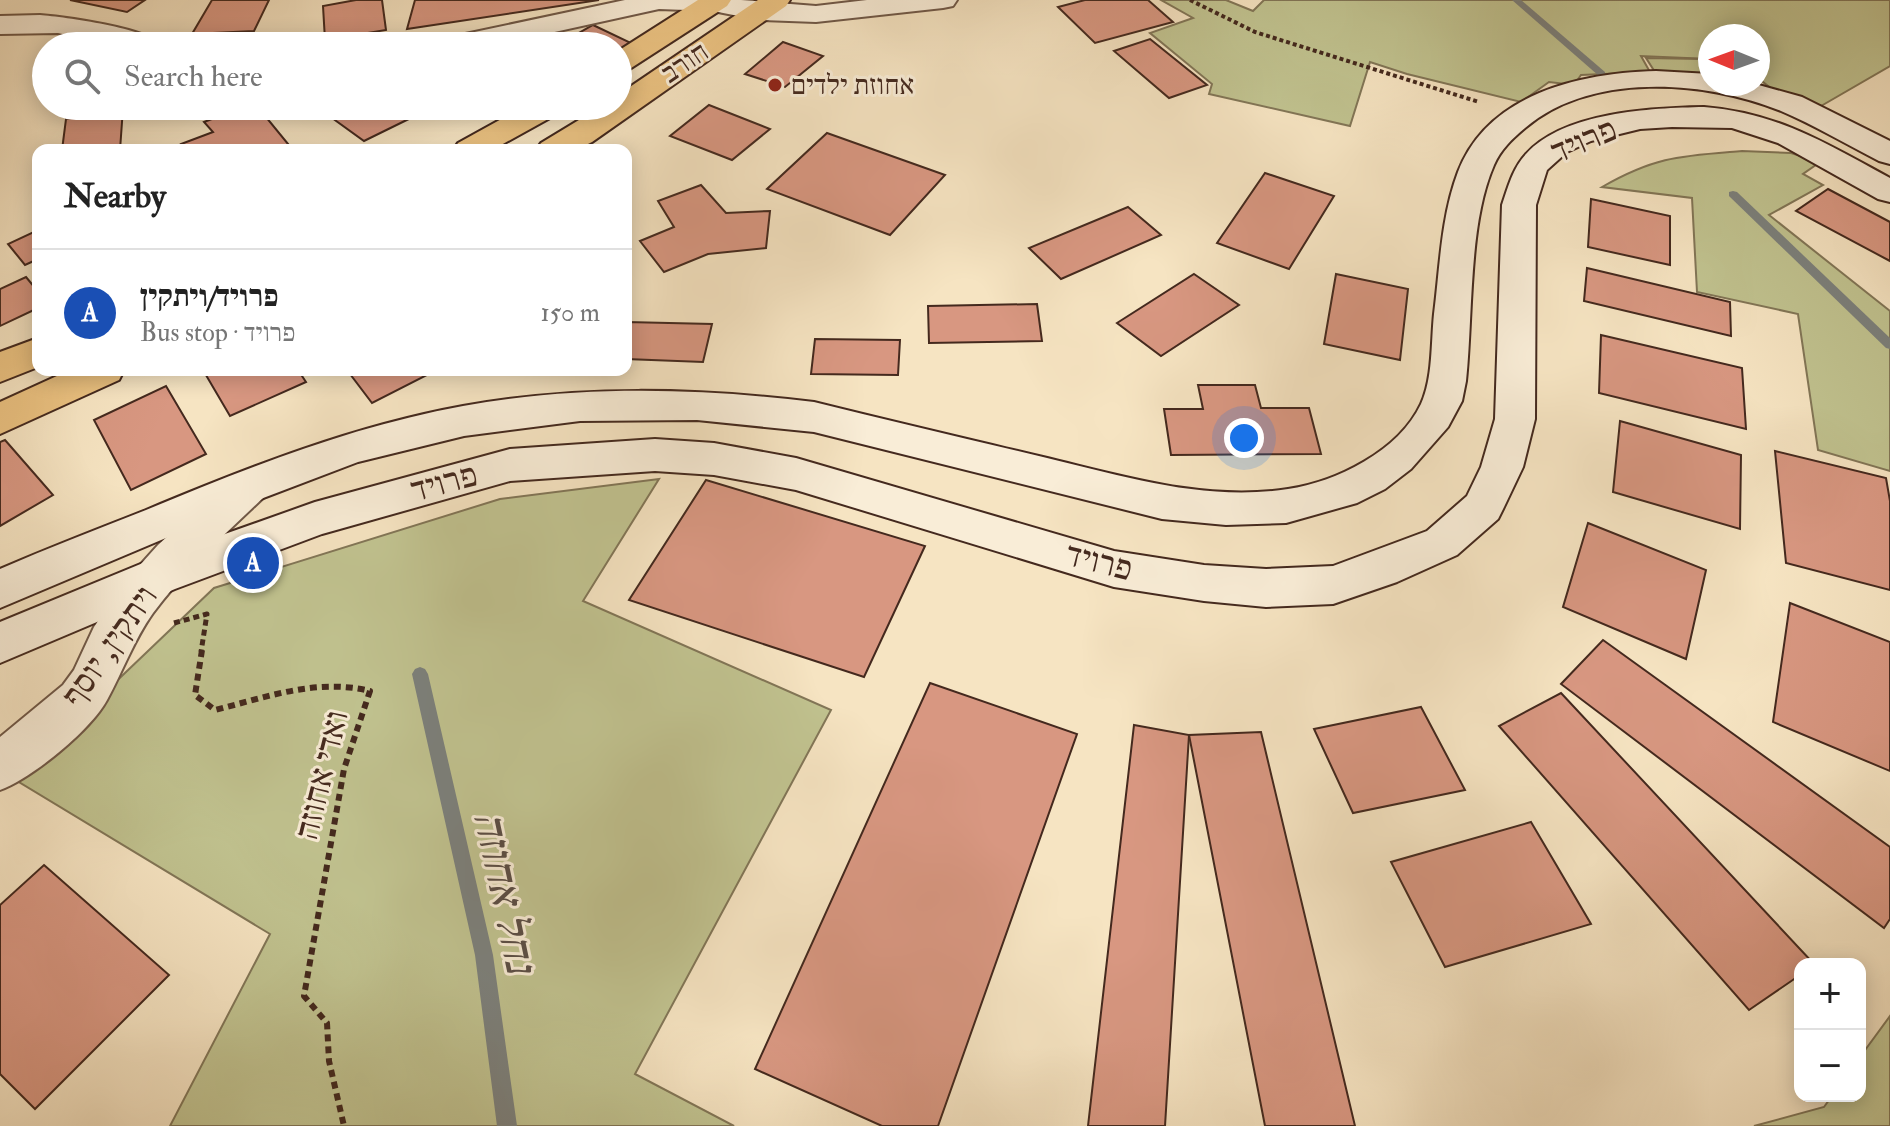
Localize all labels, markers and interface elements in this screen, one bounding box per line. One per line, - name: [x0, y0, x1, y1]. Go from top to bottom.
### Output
- north arrow: [1698, 24, 1770, 96]
- search box: [32, 32, 632, 120]
- street label: חורב: [655, 35, 715, 91]
- icon: search: [60, 54, 104, 98]
- text: Search here: [124, 58, 263, 95]
- place label: אחוזת ילדים: [791, 68, 914, 103]
- marker: אחוזת ילדים: [766, 76, 784, 94]
- street label: פרויד: [1545, 108, 1623, 174]
- text: Nearby: [64, 175, 166, 218]
- text: פרויד/ויתקין: [140, 278, 278, 315]
- text: A: [82, 297, 98, 329]
- text: 150 m: [541, 297, 600, 329]
- text: Bus stop · פרויד: [140, 317, 295, 349]
- your location: [1224, 418, 1264, 458]
- street label: פרויד: [406, 454, 482, 512]
- pin: A: [227, 533, 279, 593]
- street label: פרויד: [1061, 533, 1137, 591]
- street label: ויתקין, יוסף: [53, 577, 167, 715]
- street label: ואדי אחוזה: [285, 706, 359, 844]
- water label: נחל אחוזה: [460, 806, 549, 981]
- map controls: [1794, 958, 1866, 1102]
- button: +: [1794, 958, 1866, 1030]
- button: −: [1794, 1030, 1866, 1102]

